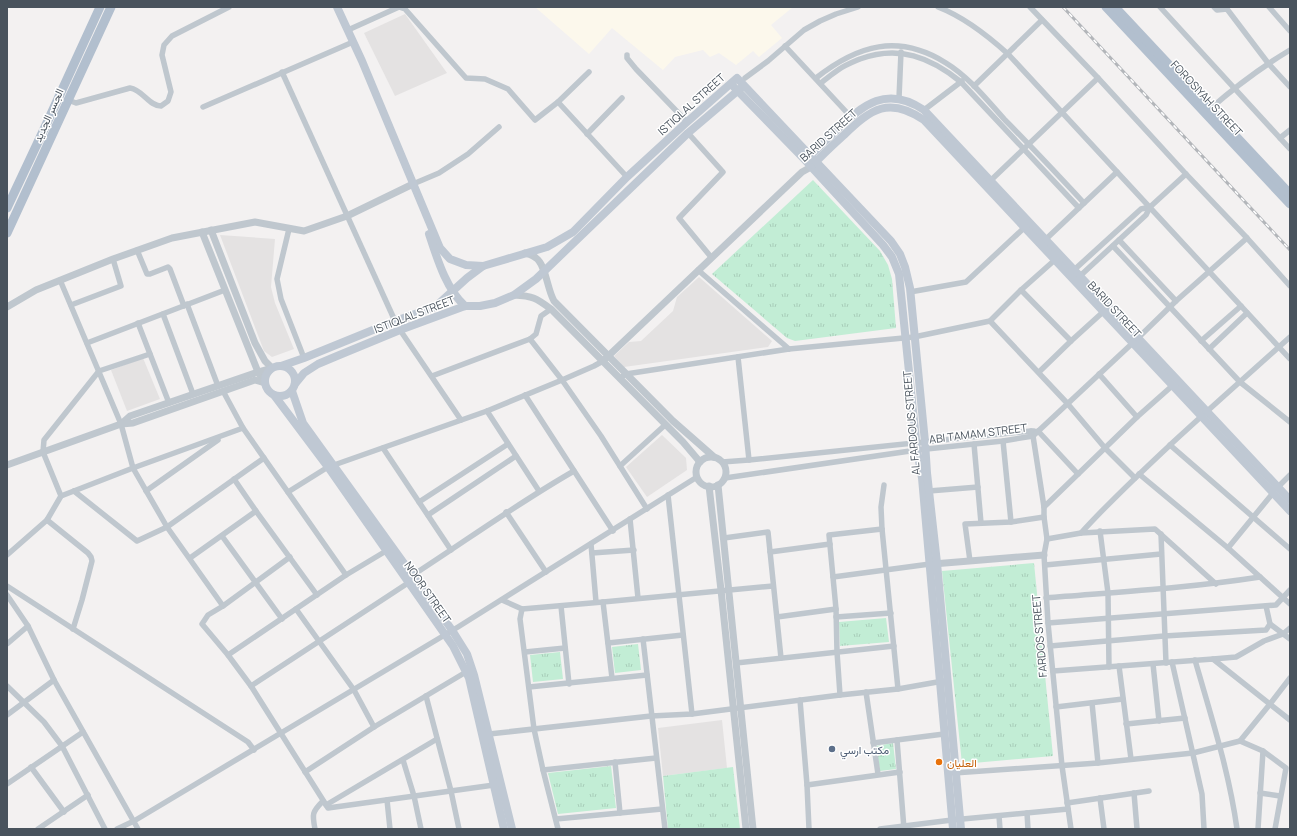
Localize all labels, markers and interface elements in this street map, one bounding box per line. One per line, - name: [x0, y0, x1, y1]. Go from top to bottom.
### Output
- street label: FOROSIYAH STREET: [1168, 57, 1246, 140]
- street label: ISTIQLAL STREET: [654, 69, 728, 138]
- street label: الجسر الجديد: [29, 86, 67, 144]
- street label: BARID STREET: [796, 105, 860, 165]
- street label: BARID STREET: [1085, 277, 1145, 341]
- street label: ISTIQLAL STREET: [371, 291, 457, 336]
- street label: AL FARDOUS STREET: [899, 370, 923, 476]
- street label: ABI TAMAM STREET: [928, 419, 1028, 446]
- street label: NOOR STREET: [401, 558, 455, 626]
- street label: FARDOS STREET: [1028, 594, 1050, 678]
- place label: مكتب ارسي: [840, 742, 889, 760]
- marker: مكتب ارسي: [827, 744, 837, 754]
- place label: العليان: [947, 755, 977, 770]
- marker: العليان: [934, 757, 944, 767]

